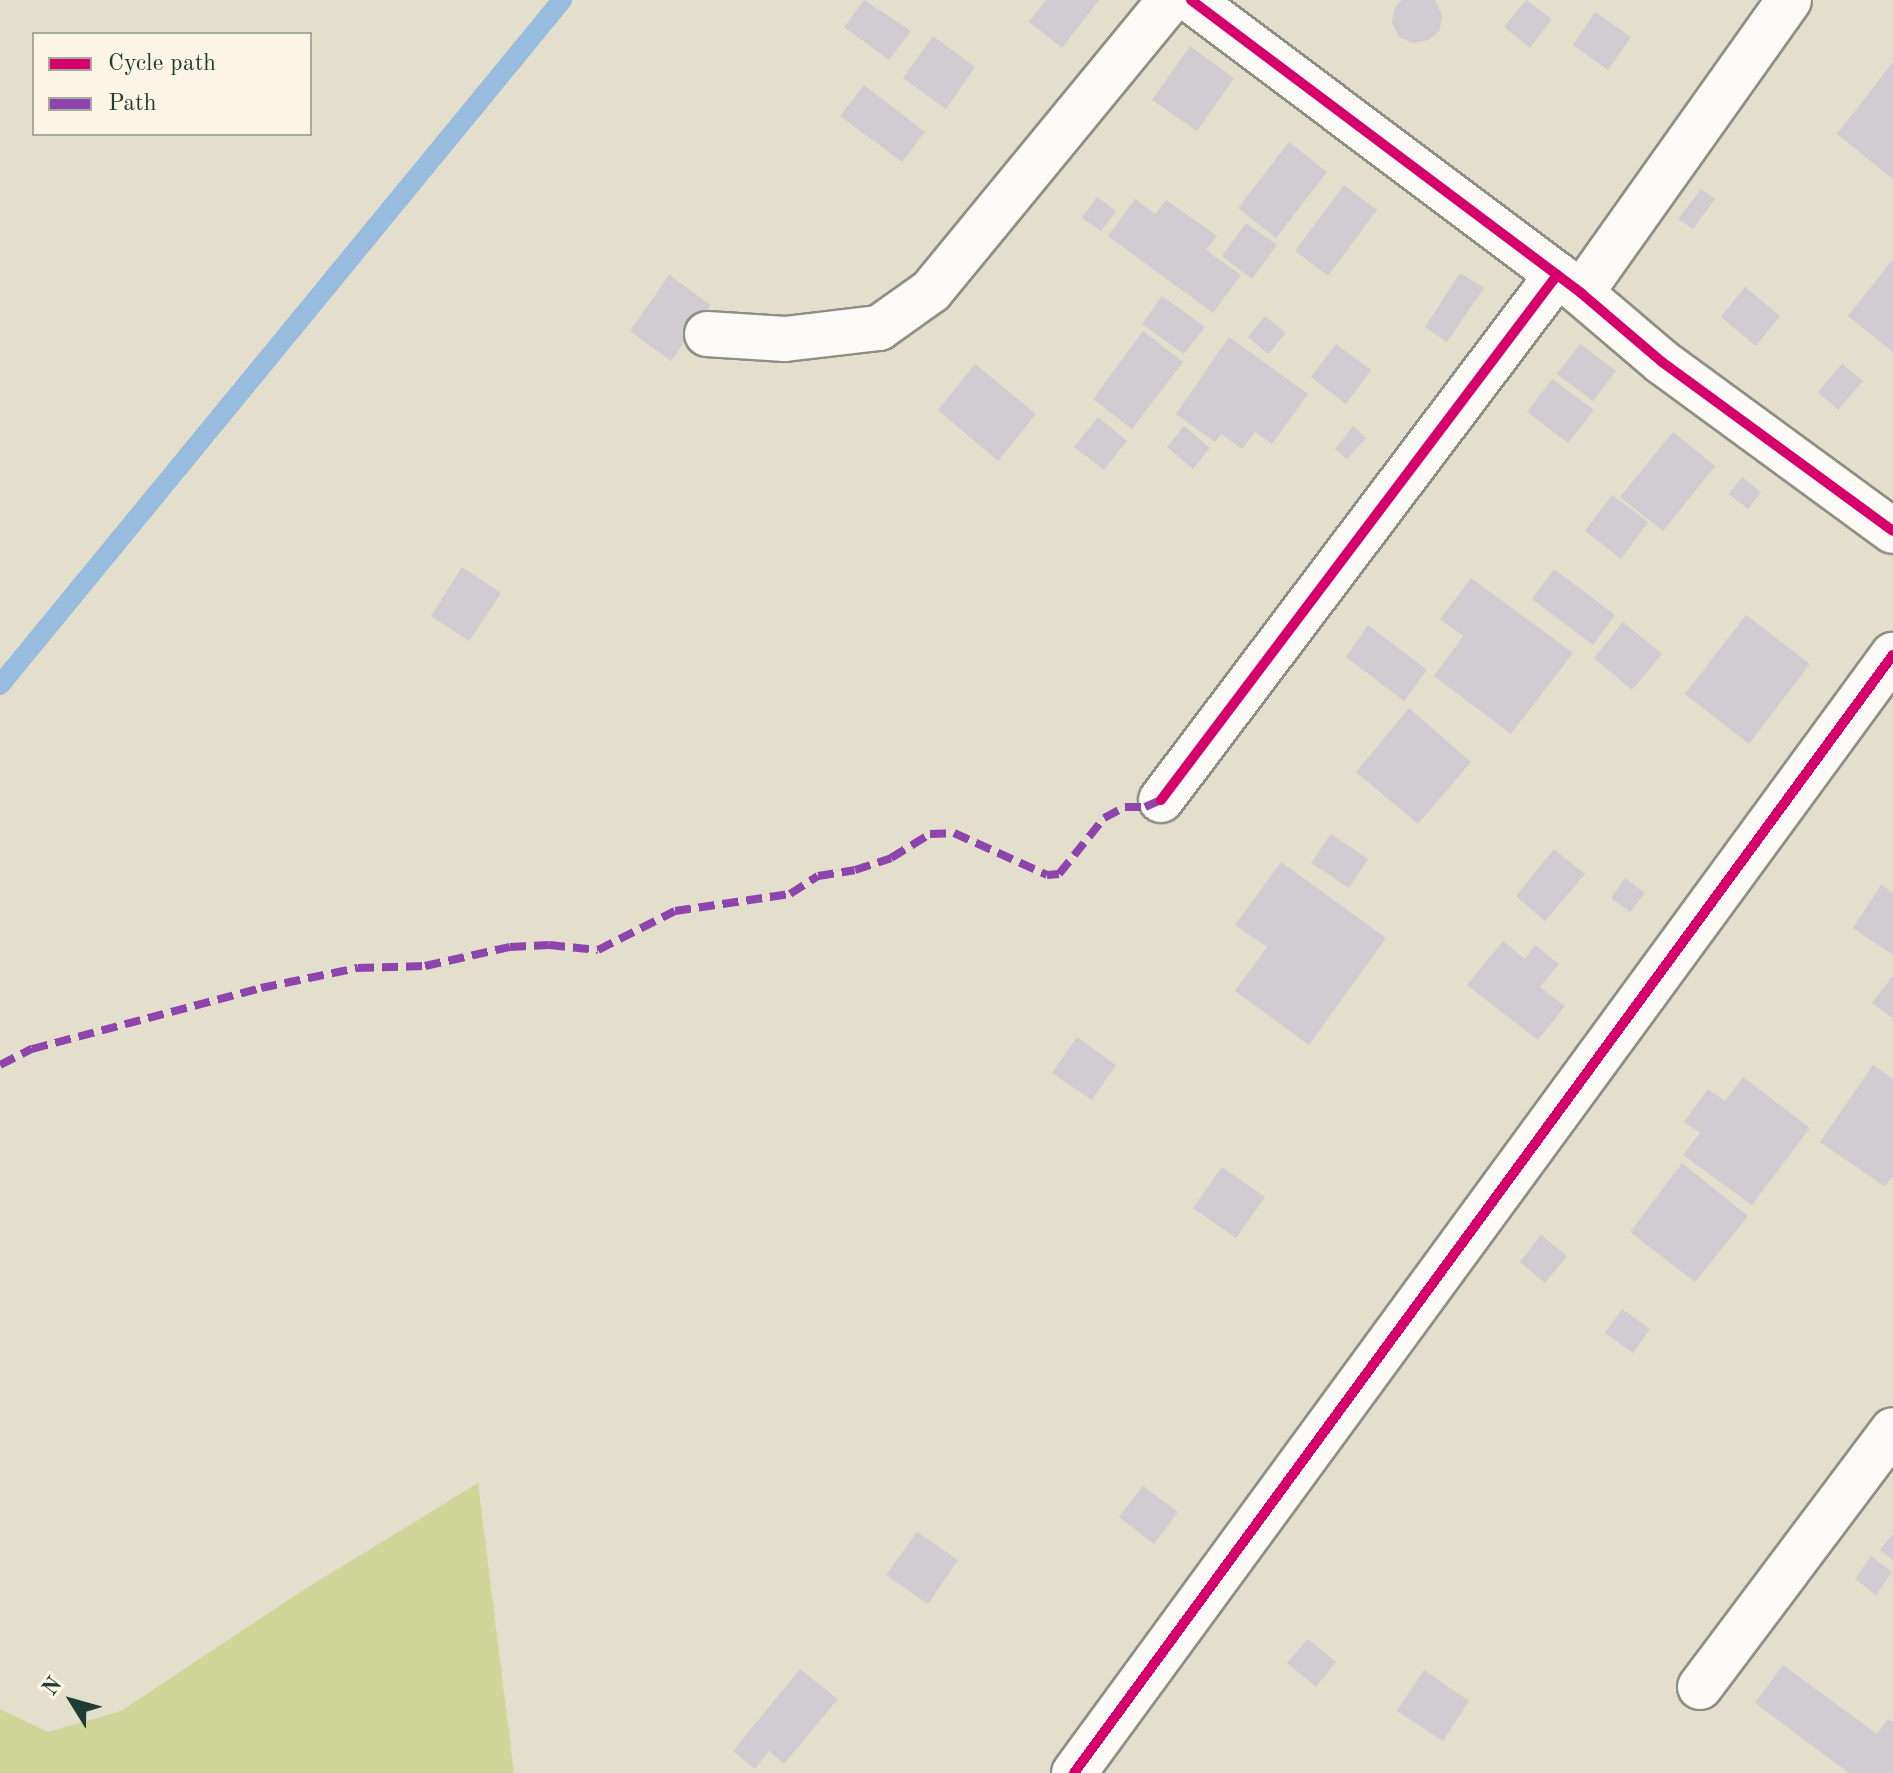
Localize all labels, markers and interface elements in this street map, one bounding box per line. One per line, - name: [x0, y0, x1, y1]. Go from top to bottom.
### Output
- legend: [32, 32, 312, 136]
- text: Cycle path: [108, 52, 216, 76]
- text: Path: [108, 92, 157, 116]
- north arrow: [32, 1661, 112, 1741]
- text: N: [39, 1673, 67, 1700]

